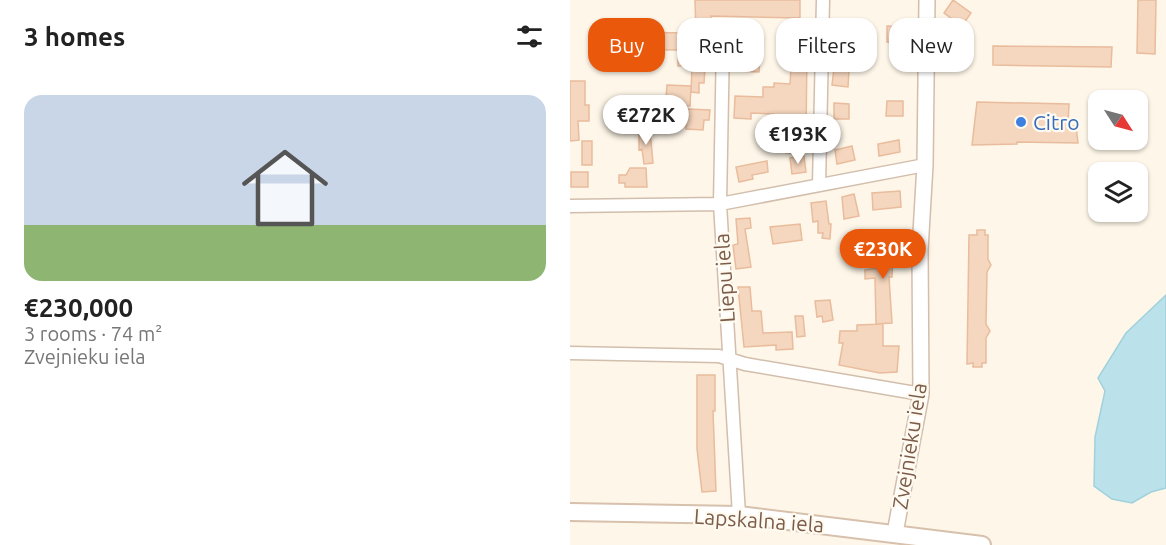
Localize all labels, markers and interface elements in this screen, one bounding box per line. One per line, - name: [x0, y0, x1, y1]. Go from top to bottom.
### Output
- chip: Buy: [588, 18, 665, 72]
- chip: Rent: [677, 18, 764, 72]
- chip: Filters: [776, 18, 877, 72]
- chip: New: [889, 18, 974, 72]
- icon: filters: [513, 20, 546, 53]
- text: 3 homes: [24, 22, 125, 51]
- north arrow: [1088, 90, 1148, 150]
- map controls: [1088, 90, 1148, 222]
- pin: €272K: [604, 95, 688, 146]
- text: €272K: [617, 103, 675, 126]
- place label: Citro: [1033, 110, 1079, 134]
- pin: €193K: [756, 114, 840, 165]
- marker: Citro: [1014, 115, 1028, 129]
- text: €193K: [769, 122, 827, 145]
- icon: home: [231, 134, 339, 242]
- button: layers: [1088, 162, 1148, 222]
- pin: €230K: [841, 229, 925, 280]
- street label: Liepu iela: [709, 233, 739, 323]
- text: €230K: [854, 237, 912, 260]
- text: €230,000: [24, 293, 133, 322]
- text: 3 rooms · 74 m²: [24, 322, 162, 345]
- text: Zvejnieku iela: [24, 345, 146, 368]
- street label: Zvejnieku iela: [887, 381, 931, 511]
- street label: Lapskalna iela: [693, 503, 825, 537]

